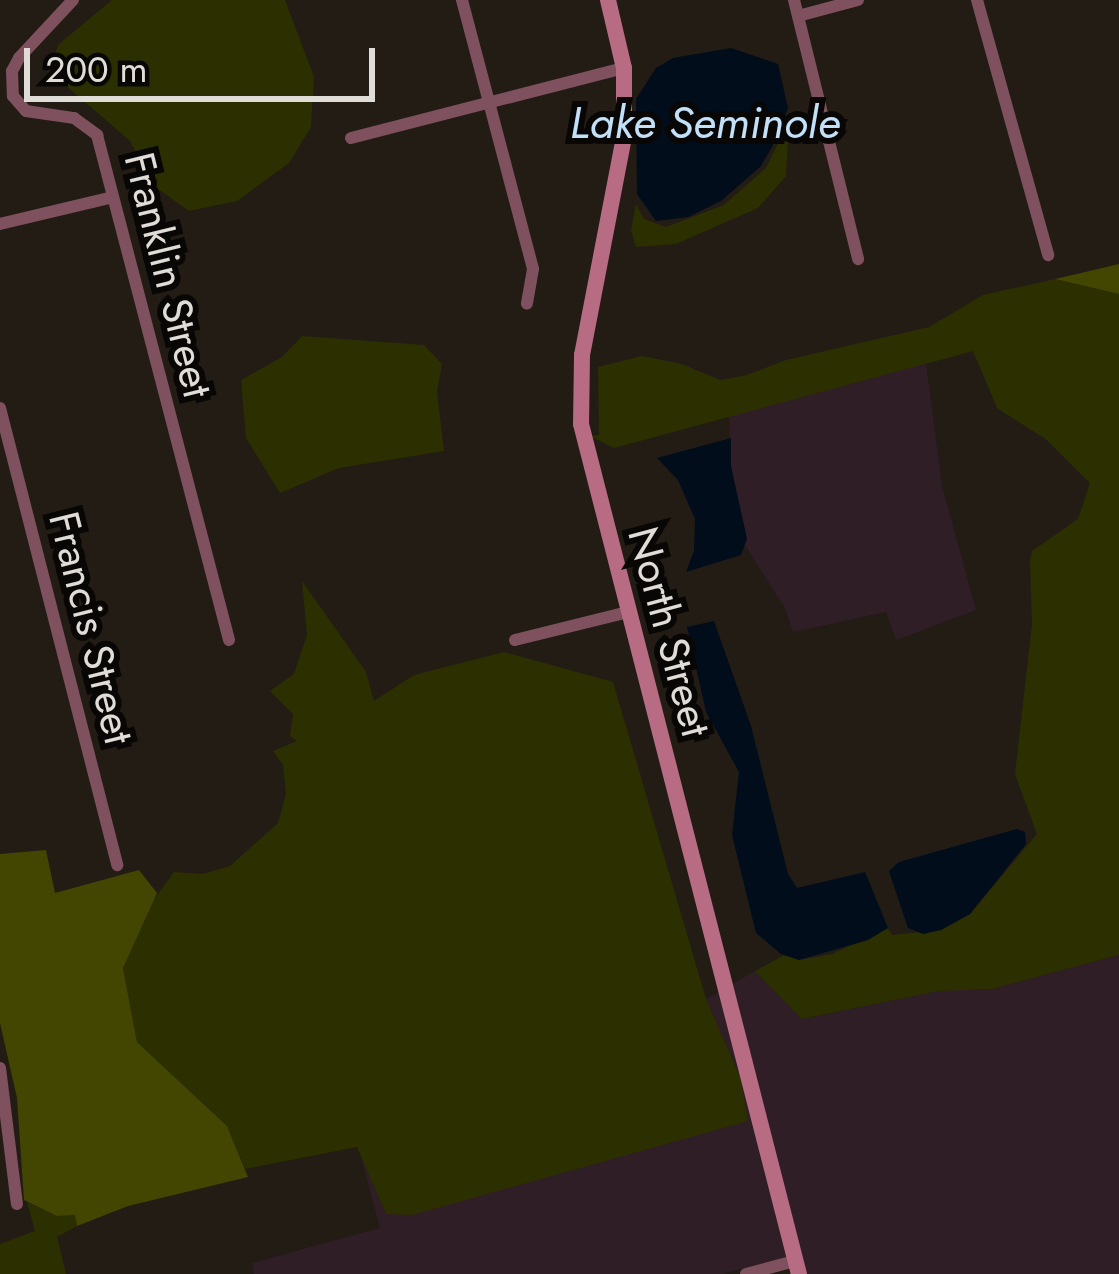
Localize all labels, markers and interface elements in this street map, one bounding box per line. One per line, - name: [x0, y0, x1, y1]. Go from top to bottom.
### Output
- scale bar: [30, 24, 381, 98]
- text: 200 m: [45, 43, 148, 95]
- water label: Lake Seminole: [570, 96, 840, 150]
- street label: Franklin Street: [113, 147, 223, 403]
- street label: Francis Street: [38, 507, 144, 749]
- street label: North Street: [617, 522, 721, 742]

